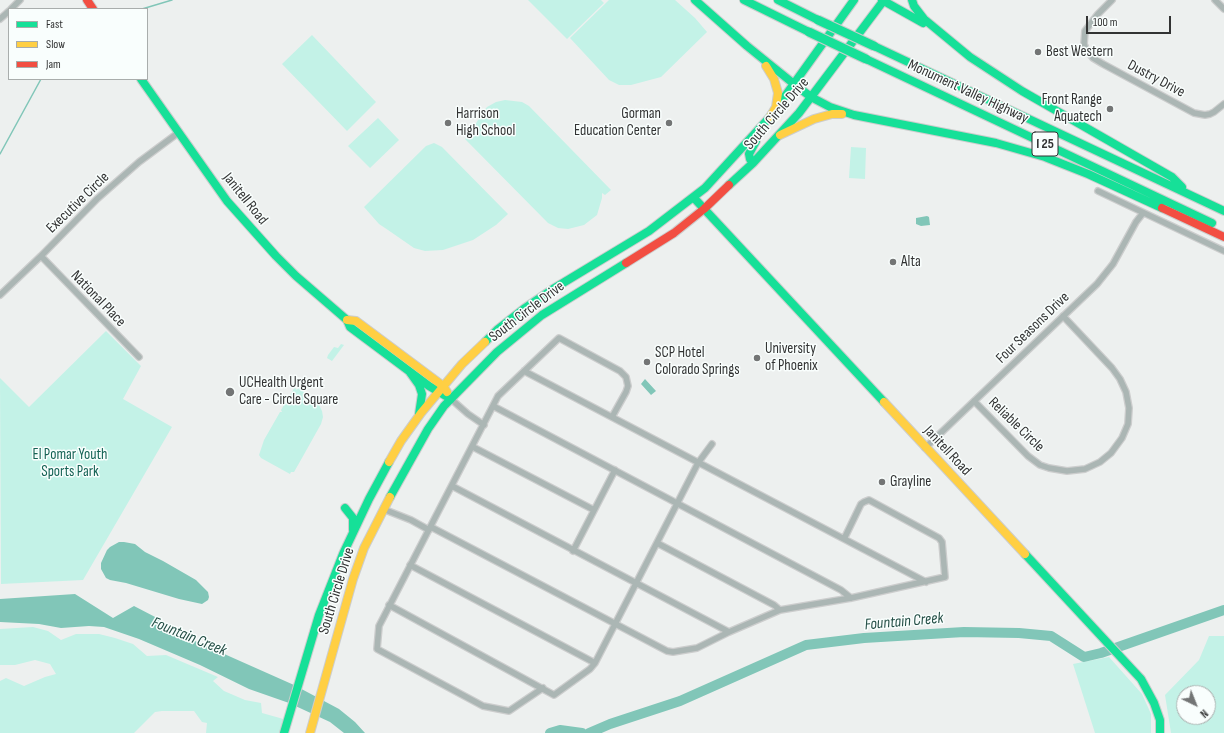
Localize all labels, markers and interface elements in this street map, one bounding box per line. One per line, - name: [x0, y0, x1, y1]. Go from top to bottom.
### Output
- legend: [8, 8, 148, 80]
- scale bar: [1088, 8, 1173, 34]
- text: 100 m: [1093, 15, 1118, 30]
- text: Fast: [46, 17, 63, 32]
- text: Slow: [46, 37, 65, 52]
- place label: Best Western: [1046, 43, 1113, 61]
- marker: Best Western: [1033, 47, 1043, 57]
- street label: Monument Valley Highway: [905, 56, 1031, 128]
- street label: Dustry Drive: [1124, 56, 1188, 102]
- text: Jam: [46, 57, 61, 72]
- street label: South Circle Drive: [741, 74, 813, 154]
- place label: Front Range Aquatech: [1042, 91, 1102, 126]
- marker: Front Range Aquatech: [1105, 104, 1115, 114]
- place label: Harrison High School: [456, 105, 515, 140]
- place label: Gorman Education Center: [574, 105, 661, 140]
- marker: Harrison High School: [443, 118, 453, 128]
- marker: Gorman Education Center: [664, 118, 674, 128]
- road number: I 25: [1032, 132, 1058, 156]
- street label: Executive Circle: [43, 169, 113, 237]
- street label: Janitell Road: [219, 169, 271, 229]
- place label: Alta: [901, 253, 921, 271]
- marker: Alta: [888, 257, 898, 267]
- street label: National Place: [67, 267, 129, 331]
- street label: South Circle Drive: [486, 278, 568, 346]
- street label: Four Seasons Drive: [993, 289, 1073, 367]
- place label: University of Phoenix: [765, 340, 818, 375]
- place label: SCP Hotel Colorado Springs: [655, 344, 740, 379]
- marker: University of Phoenix: [752, 353, 762, 363]
- marker: SCP Hotel Colorado Springs: [642, 357, 652, 367]
- place label: UCHealth Urgent Care - Circle Square: [239, 374, 338, 409]
- marker: UCHealth Urgent Care - Circle Square: [224, 386, 236, 398]
- street label: Reliable Circle: [984, 394, 1048, 456]
- street label: Janitell Road: [919, 422, 975, 480]
- park label: El Pomar Youth Sports Park: [33, 446, 107, 481]
- place label: Grayline: [890, 473, 931, 491]
- marker: Grayline: [877, 477, 887, 487]
- street label: South Circle Drive: [315, 545, 359, 637]
- water label: Fountain Creek: [864, 609, 944, 635]
- water label: Fountain Creek: [149, 613, 229, 661]
- north arrow: [1176, 685, 1216, 725]
- text: N: [1197, 707, 1210, 720]

